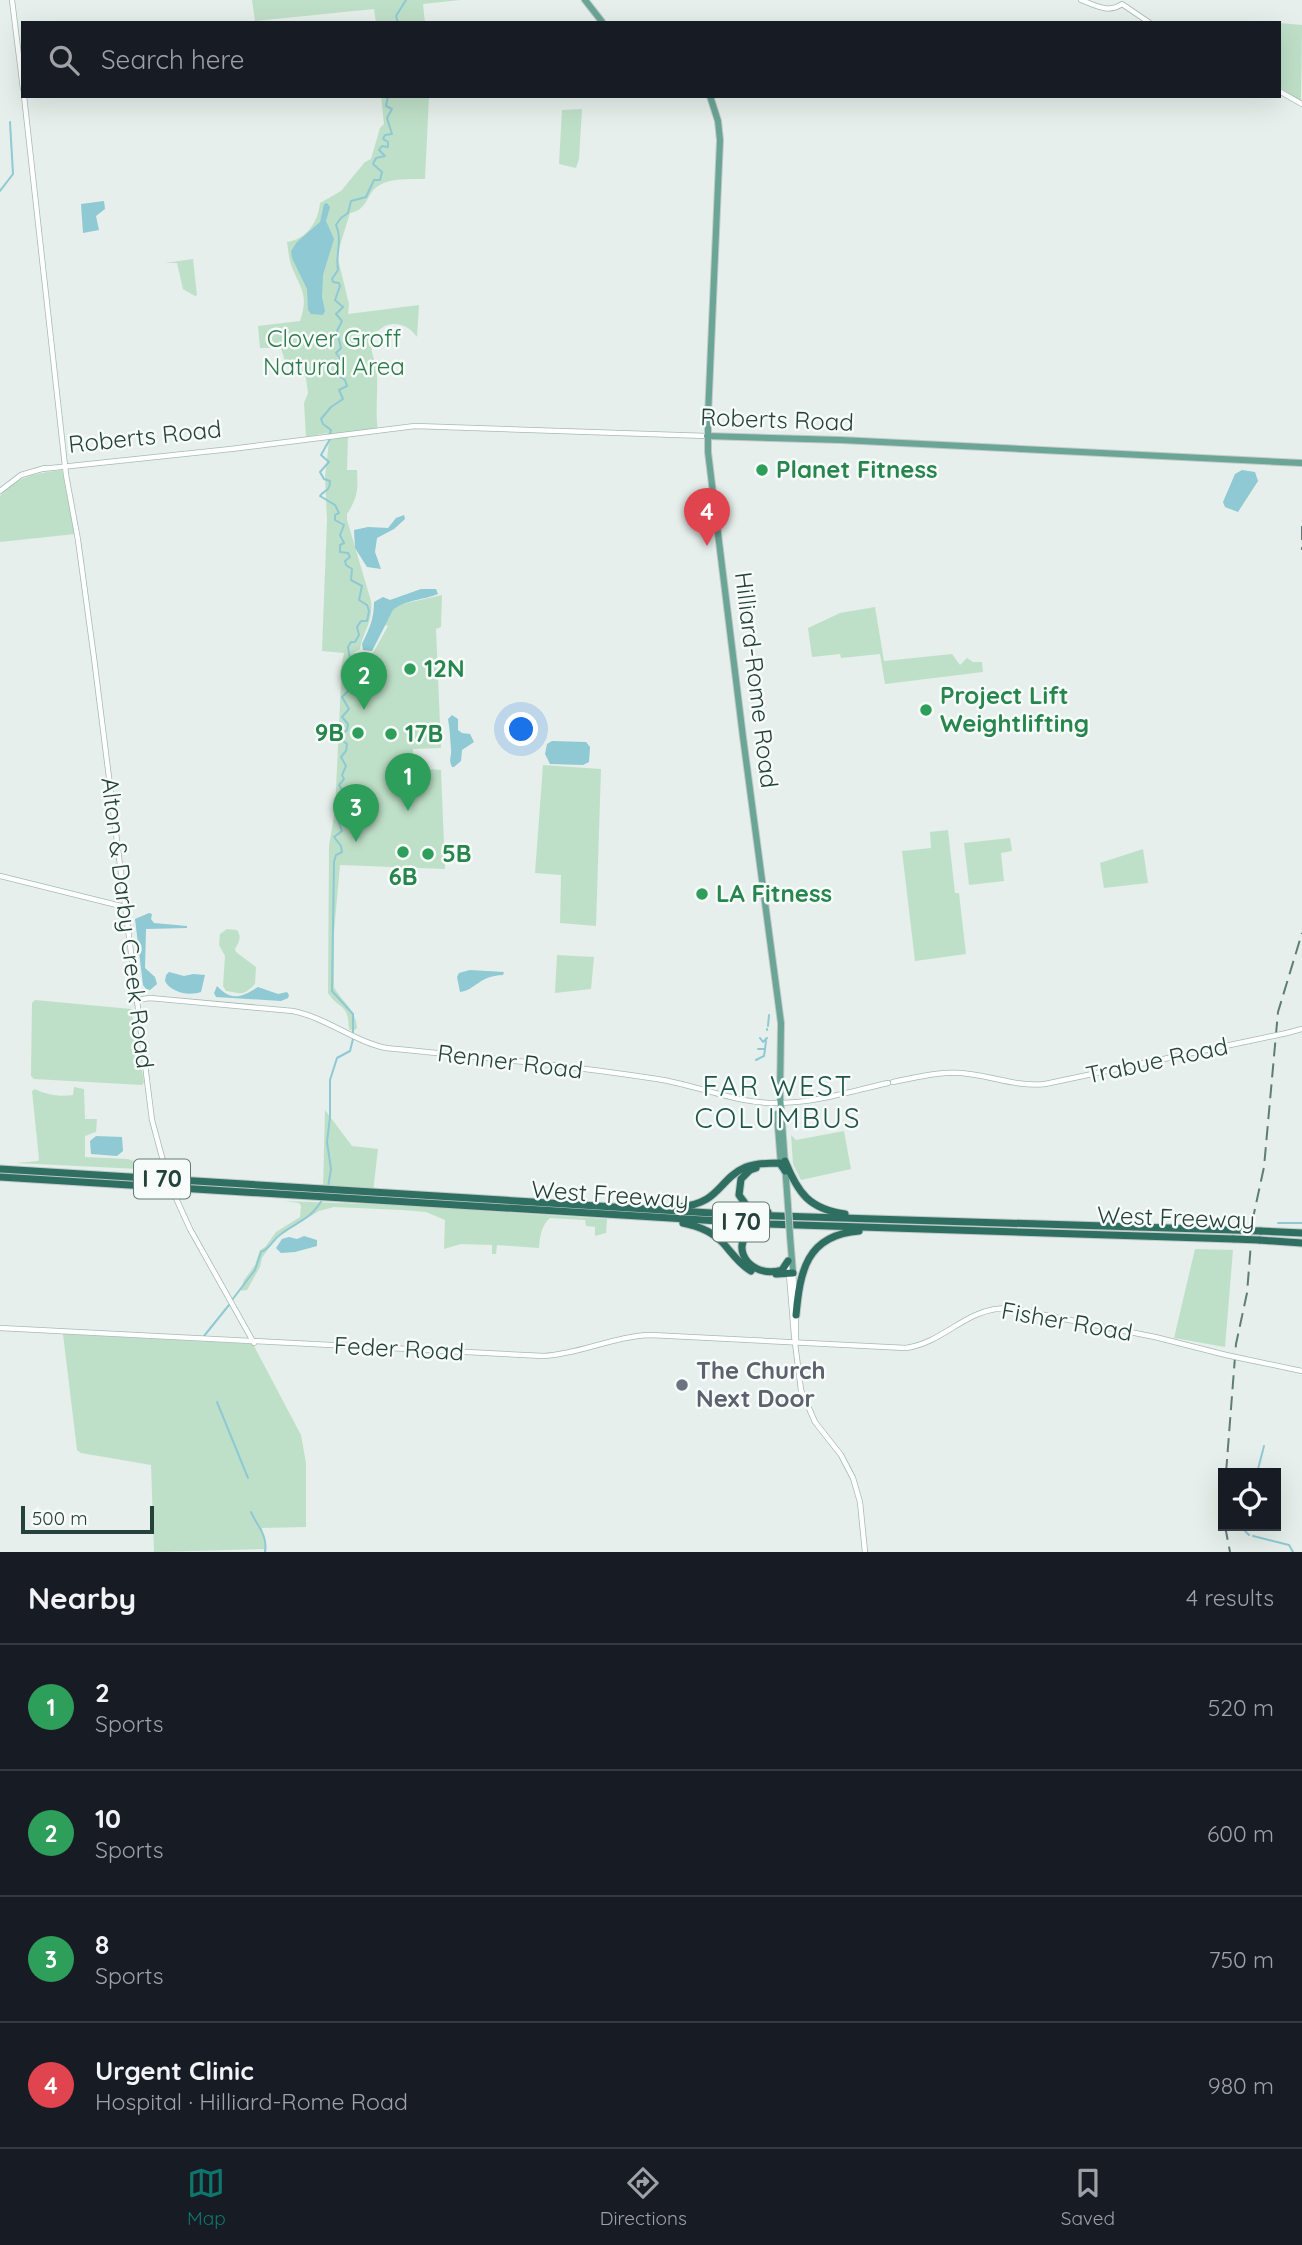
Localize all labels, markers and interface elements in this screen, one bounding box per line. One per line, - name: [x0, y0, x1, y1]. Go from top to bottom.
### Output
- search box: [21, 21, 1281, 98]
- icon: search: [45, 41, 83, 79]
- text: Search here: [101, 43, 245, 76]
- park label: Clover Groff Natural Area: [263, 323, 405, 381]
- street label: Roberts Road: [700, 401, 854, 437]
- street label: Roberts Road: [67, 413, 223, 459]
- place label: Planet Fitness: [776, 454, 938, 484]
- marker: Planet Fitness: [754, 462, 770, 478]
- pin: 4: [684, 488, 730, 546]
- street label: Hilliard-Rome Road: [729, 570, 785, 790]
- pin: 2: [341, 652, 387, 710]
- place label: 12N: [424, 653, 465, 683]
- marker: 12N: [402, 661, 418, 677]
- place label: Project Lift Weightlifting: [940, 680, 1089, 738]
- marker: Project Lift Weightlifting: [918, 702, 934, 718]
- your location: [504, 712, 538, 746]
- place label: 9B: [315, 717, 344, 747]
- place label: 17B: [405, 718, 443, 748]
- marker: 9B: [350, 725, 366, 741]
- marker: 17B: [383, 726, 399, 742]
- pin: 1: [385, 753, 431, 811]
- street label: Alton & Darby Creek Road: [95, 776, 161, 1070]
- pin: 3: [333, 784, 379, 842]
- place label: 5B: [442, 838, 472, 868]
- marker: 6B: [395, 844, 411, 860]
- marker: 5B: [420, 846, 436, 862]
- place label: 6B: [389, 861, 418, 891]
- place label: LA Fitness: [716, 878, 832, 908]
- marker: LA Fitness: [694, 886, 710, 902]
- street label: Trabue Road: [1083, 1030, 1231, 1090]
- street label: Renner Road: [436, 1037, 584, 1085]
- district label: FAR WEST COLUMBUS: [695, 1068, 861, 1135]
- road number: I 70: [134, 1160, 190, 1198]
- street label: West Freeway: [530, 1174, 690, 1214]
- street label: West Freeway: [1097, 1199, 1255, 1235]
- road number: I 70: [713, 1203, 769, 1242]
- street label: Fisher Road: [999, 1295, 1135, 1347]
- street label: Feder Road: [333, 1330, 465, 1366]
- place label: The Church Next Door: [696, 1355, 826, 1413]
- marker: The Church Next Door: [674, 1377, 690, 1393]
- map controls: [1218, 1468, 1281, 1531]
- button: locate: [1218, 1468, 1281, 1531]
- scale bar: [21, 1503, 154, 1535]
- text: 500 m: [32, 1506, 87, 1530]
- text: Nearby: [28, 1579, 136, 1617]
- text: 4 results: [1186, 1583, 1274, 1612]
- text: 2: [95, 1676, 110, 1709]
- text: 1: [47, 1693, 55, 1722]
- text: 520 m: [1208, 1693, 1274, 1722]
- text: Sports: [95, 1709, 164, 1738]
- text: 10: [95, 1802, 121, 1835]
- text: 2: [44, 1819, 58, 1848]
- text: 600 m: [1207, 1819, 1274, 1848]
- text: Sports: [95, 1835, 164, 1864]
- text: 8: [95, 1928, 109, 1961]
- text: 3: [45, 1945, 57, 1974]
- text: 750 m: [1209, 1945, 1274, 1974]
- text: Sports: [95, 1961, 164, 1990]
- text: Urgent Clinic: [95, 2054, 254, 2087]
- text: 4: [44, 2071, 58, 2100]
- text: 980 m: [1208, 2071, 1274, 2100]
- text: Hospital · Hilliard-Rome Road: [95, 2087, 408, 2116]
- tab: Map: [187, 2164, 226, 2230]
- tab: Directions: [600, 2164, 687, 2230]
- tab: Saved: [1061, 2164, 1115, 2230]

